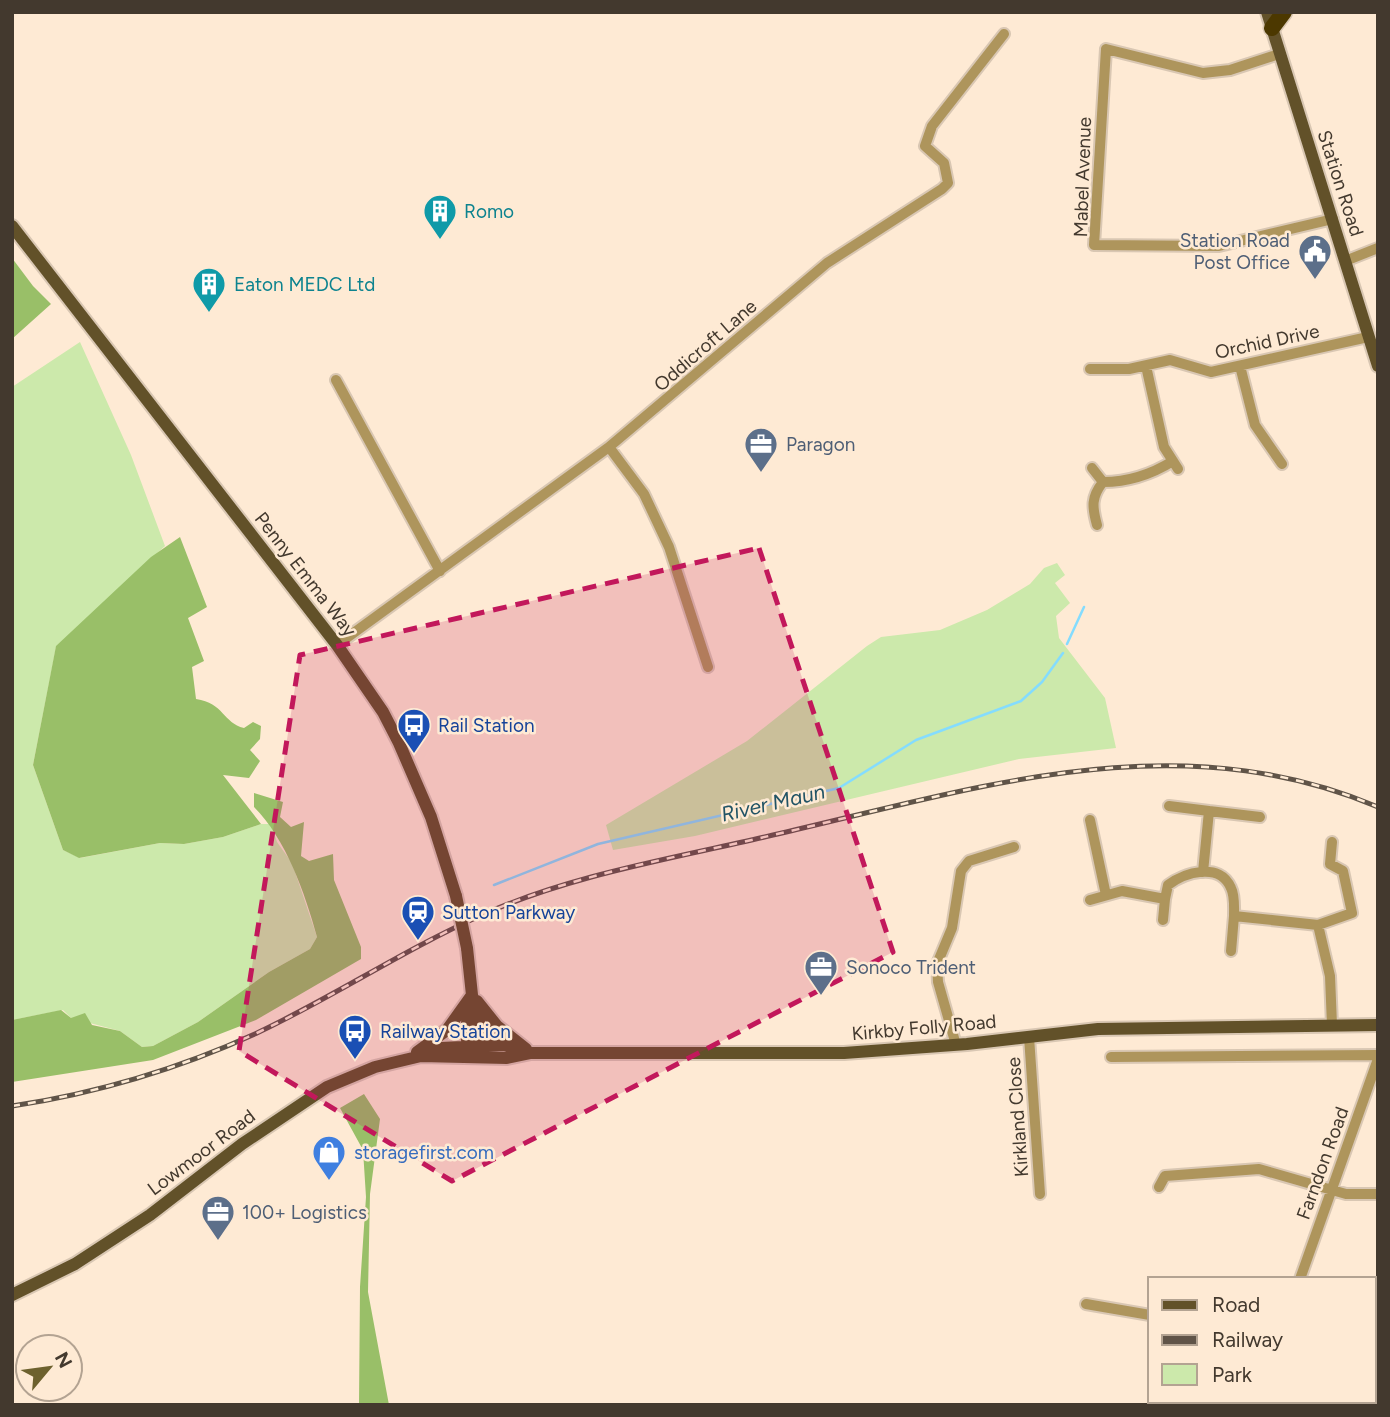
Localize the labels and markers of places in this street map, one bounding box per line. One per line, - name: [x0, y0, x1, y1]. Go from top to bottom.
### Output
- building icon: Romo: [421, 192, 459, 241]
- place label: Romo: [464, 200, 514, 223]
- place label: Station Road Post Office: [1180, 229, 1290, 274]
- public building icon: Station Road Post Office: [1296, 232, 1334, 281]
- building icon: Eaton MEDC Ltd: [190, 265, 228, 314]
- place label: Eaton MEDC Ltd: [234, 273, 375, 296]
- office icon: Paragon: [742, 425, 780, 474]
- place label: Paragon: [786, 433, 855, 456]
- bus stop icon: Rail Station: [395, 706, 433, 755]
- place label: Rail Station: [438, 714, 535, 737]
- station icon: Sutton Parkway: [399, 893, 437, 942]
- place label: Sutton Parkway: [442, 901, 575, 924]
- office icon: Sonoco Trident: [802, 948, 840, 997]
- place label: Sonoco Trident: [846, 956, 976, 979]
- bus stop icon: Railway Station: [336, 1012, 374, 1061]
- place label: Railway Station: [380, 1020, 511, 1043]
- shop icon: storagefirst.com: [310, 1133, 348, 1182]
- place label: storagefirst.com: [354, 1141, 494, 1164]
- office icon: 100+ Logistics: [199, 1193, 237, 1242]
- place label: 100+ Logistics: [242, 1201, 367, 1224]

